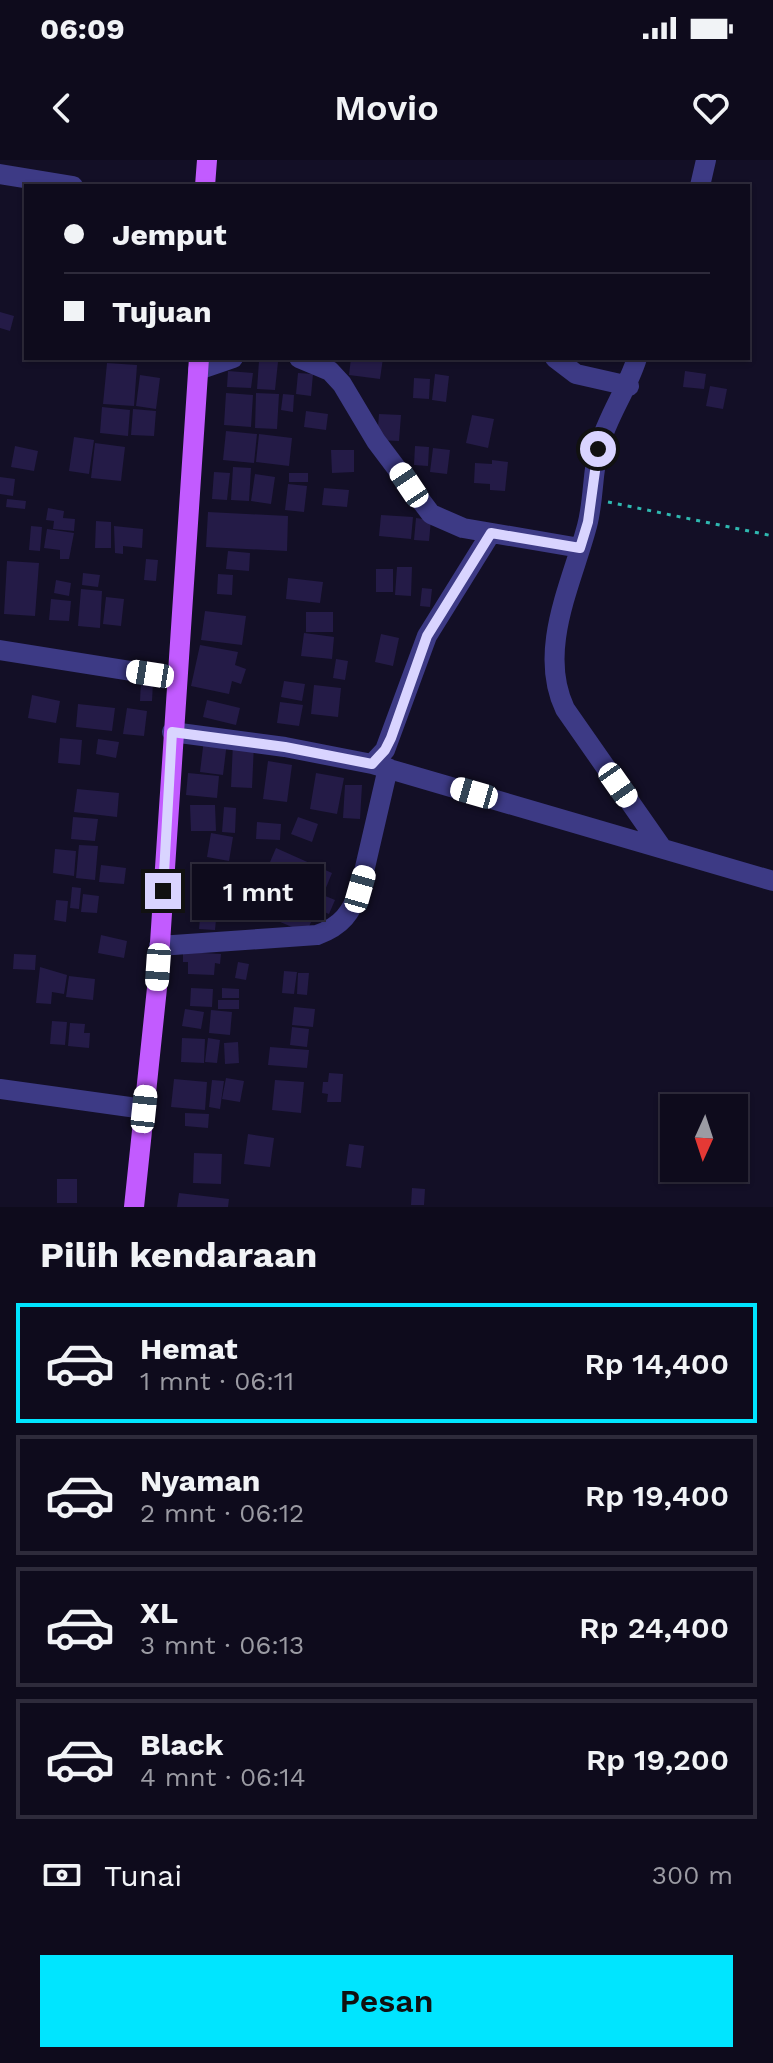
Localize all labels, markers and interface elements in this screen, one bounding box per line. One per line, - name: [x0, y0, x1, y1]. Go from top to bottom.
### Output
- text: 06:09: [40, 11, 125, 46]
- icon: back: [40, 86, 84, 130]
- icon: heart: [689, 86, 733, 130]
- text: Movio: [334, 87, 439, 129]
- text: Jemput: [112, 217, 227, 252]
- text: Tujuan: [112, 294, 212, 329]
- route start: [580, 431, 616, 467]
- car: [386, 458, 432, 512]
- car: [124, 658, 176, 690]
- car: [594, 758, 642, 812]
- car: [448, 775, 500, 811]
- callout: 1 mnt: [191, 863, 323, 919]
- car: [342, 863, 378, 915]
- route end: [145, 873, 181, 909]
- text: 1 mnt: [223, 877, 293, 907]
- car: [144, 942, 172, 992]
- car: [130, 1084, 158, 1134]
- north arrow: [660, 1094, 748, 1182]
- map controls: [660, 1094, 748, 1182]
- text: Pilih kendaraan: [40, 1234, 317, 1276]
- icon: car: [44, 1327, 116, 1399]
- text: Hemat: [140, 1331, 238, 1366]
- text: Rp 14,400: [584, 1346, 729, 1381]
- text: 1 mnt · 06:11: [140, 1366, 294, 1396]
- icon: car: [44, 1459, 116, 1531]
- text: Nyaman: [140, 1463, 260, 1498]
- text: Rp 19,400: [585, 1478, 729, 1513]
- text: 2 mnt · 06:12: [140, 1498, 304, 1528]
- icon: car: [44, 1591, 116, 1663]
- text: XL: [140, 1595, 178, 1630]
- text: Rp 24,400: [579, 1610, 729, 1645]
- text: 3 mnt · 06:13: [140, 1630, 304, 1660]
- icon: car: [44, 1723, 116, 1795]
- text: Black: [140, 1727, 224, 1762]
- text: Rp 19,200: [586, 1742, 729, 1777]
- text: 4 mnt · 06:14: [140, 1762, 306, 1792]
- icon: cash: [40, 1853, 84, 1897]
- text: Tunai: [104, 1858, 182, 1893]
- text: 300 m: [652, 1860, 733, 1890]
- button: Pesan: [40, 1955, 733, 2047]

